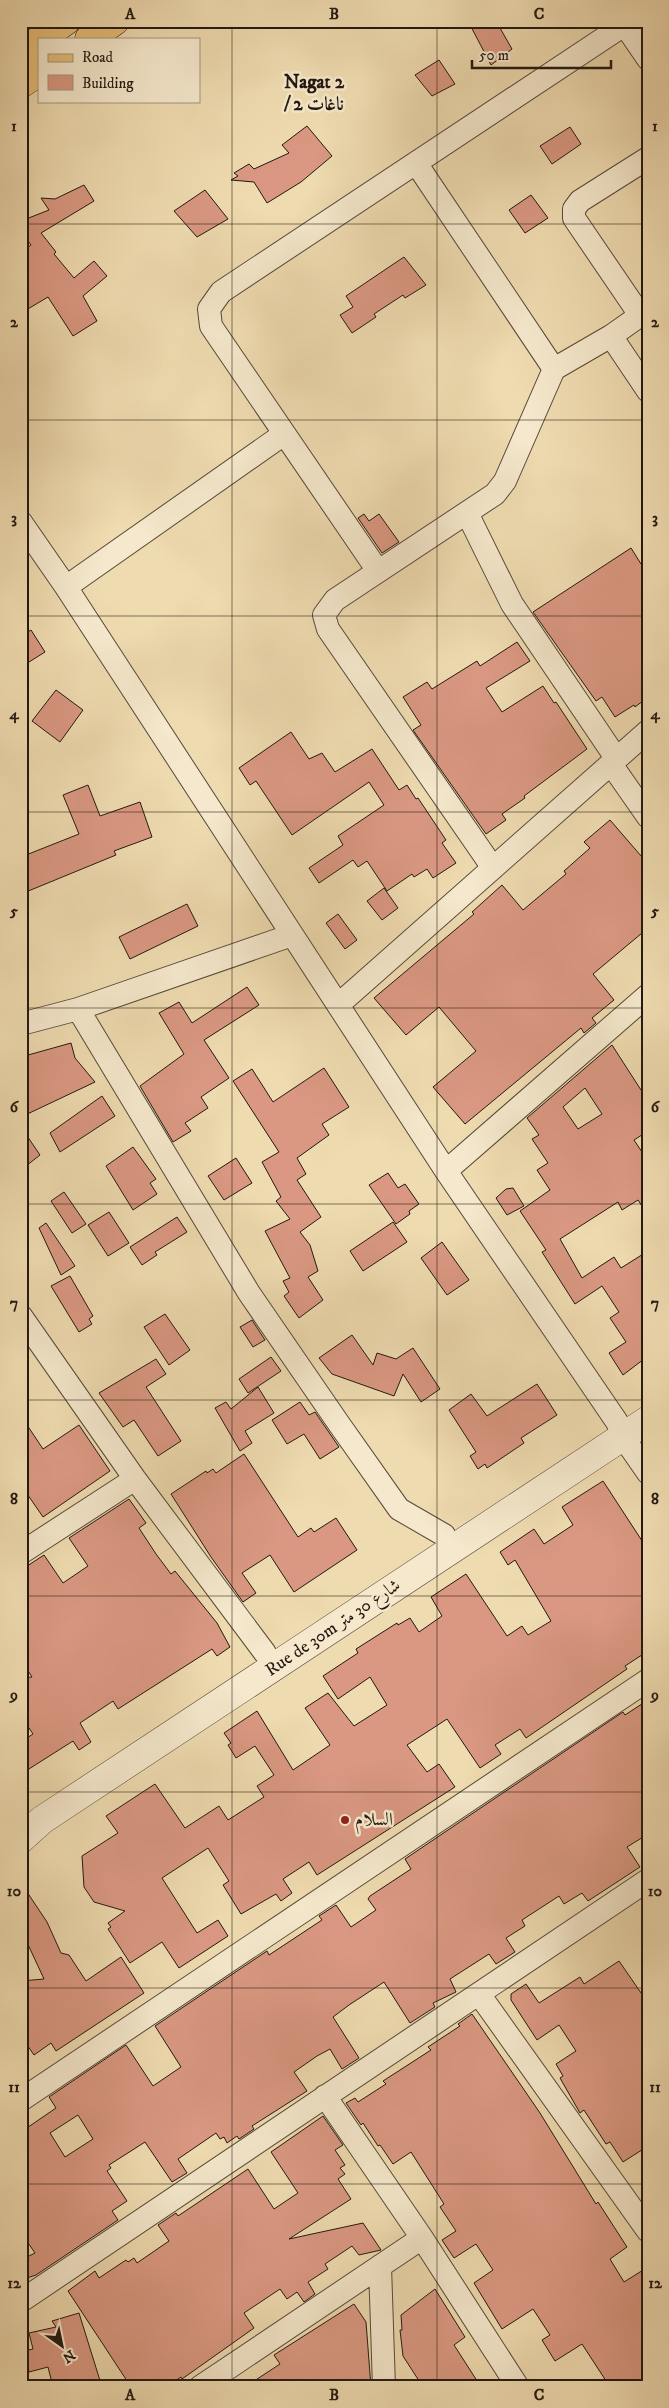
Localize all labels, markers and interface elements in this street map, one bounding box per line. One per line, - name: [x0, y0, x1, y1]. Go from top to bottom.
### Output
- text: A: [124, 4, 136, 24]
- text: B: [329, 4, 339, 24]
- text: C: [534, 4, 544, 24]
- legend: [38, 38, 200, 102]
- scale bar: [472, 38, 610, 70]
- text: 50 m: [479, 46, 509, 65]
- text: Road: [82, 48, 114, 67]
- district label: Nagat 2 / ناغات 2: [283, 71, 345, 116]
- text: Building: [82, 74, 134, 93]
- text: 1: [11, 116, 17, 136]
- text: 1: [652, 116, 658, 136]
- text: 2: [10, 312, 19, 332]
- text: 2: [651, 312, 660, 332]
- text: 3: [11, 508, 17, 528]
- text: 3: [652, 508, 658, 528]
- text: 4: [8, 704, 19, 724]
- text: 4: [649, 704, 660, 724]
- text: 5: [9, 901, 18, 921]
- text: 5: [650, 901, 659, 921]
- text: 6: [10, 1097, 20, 1117]
- text: 6: [651, 1097, 661, 1117]
- text: 7: [10, 1293, 18, 1313]
- text: 7: [651, 1293, 659, 1313]
- text: 8: [10, 1489, 18, 1509]
- text: 8: [651, 1489, 659, 1509]
- street label: Rue de 30m شارع 30 متر: [261, 1575, 406, 1684]
- text: 9: [9, 1685, 18, 1705]
- text: 9: [650, 1685, 659, 1705]
- place label: السلام: [355, 1809, 393, 1835]
- marker: السلام: [339, 1814, 351, 1826]
- text: 10: [7, 1881, 22, 1901]
- text: 10: [648, 1881, 663, 1901]
- text: 11: [8, 2077, 20, 2097]
- text: 11: [649, 2077, 661, 2097]
- text: 12: [7, 2273, 22, 2293]
- text: 12: [648, 2273, 663, 2293]
- north arrow: [38, 2320, 88, 2370]
- text: N: [58, 2345, 78, 2367]
- text: A: [124, 2385, 136, 2405]
- text: B: [329, 2385, 339, 2405]
- text: C: [534, 2385, 544, 2405]

